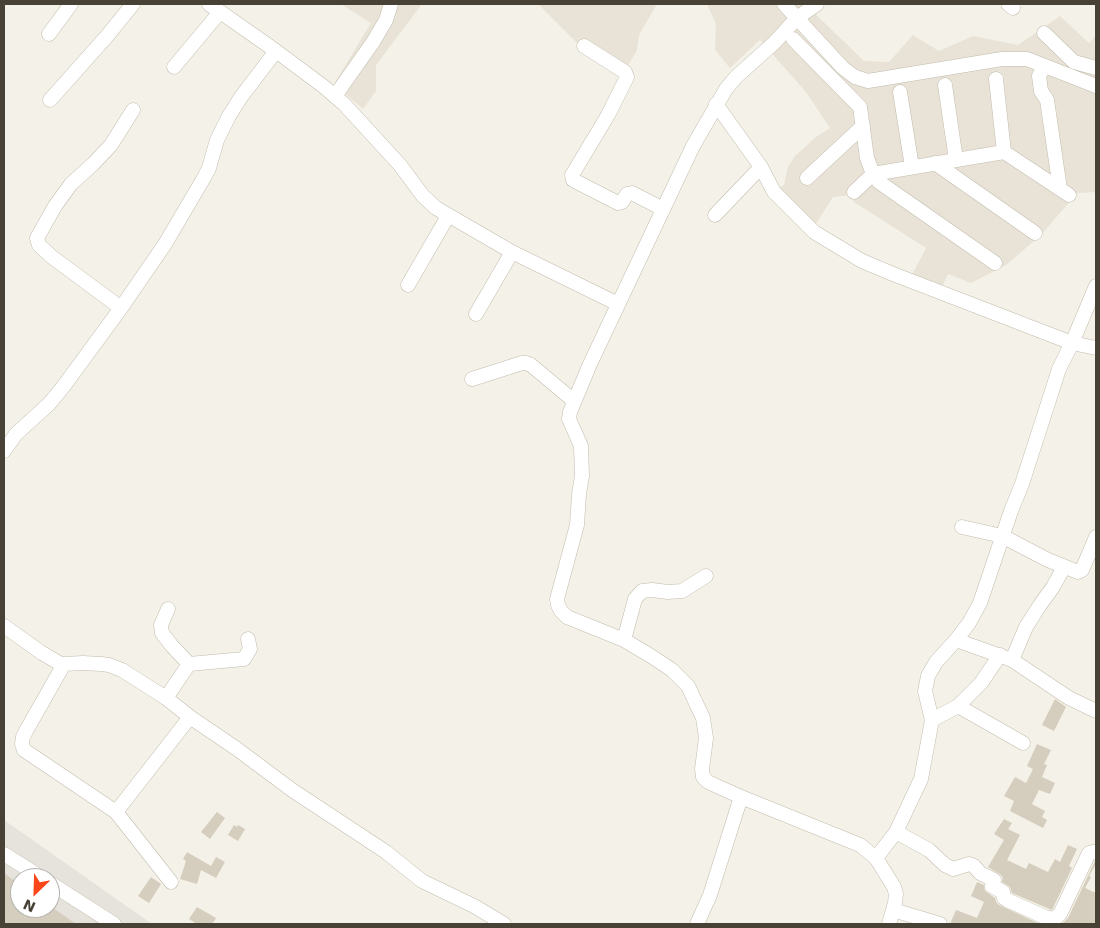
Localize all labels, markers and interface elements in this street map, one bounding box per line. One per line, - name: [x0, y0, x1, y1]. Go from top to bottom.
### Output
- north arrow: [10, 868, 60, 918]
- text: N: [21, 896, 38, 915]

